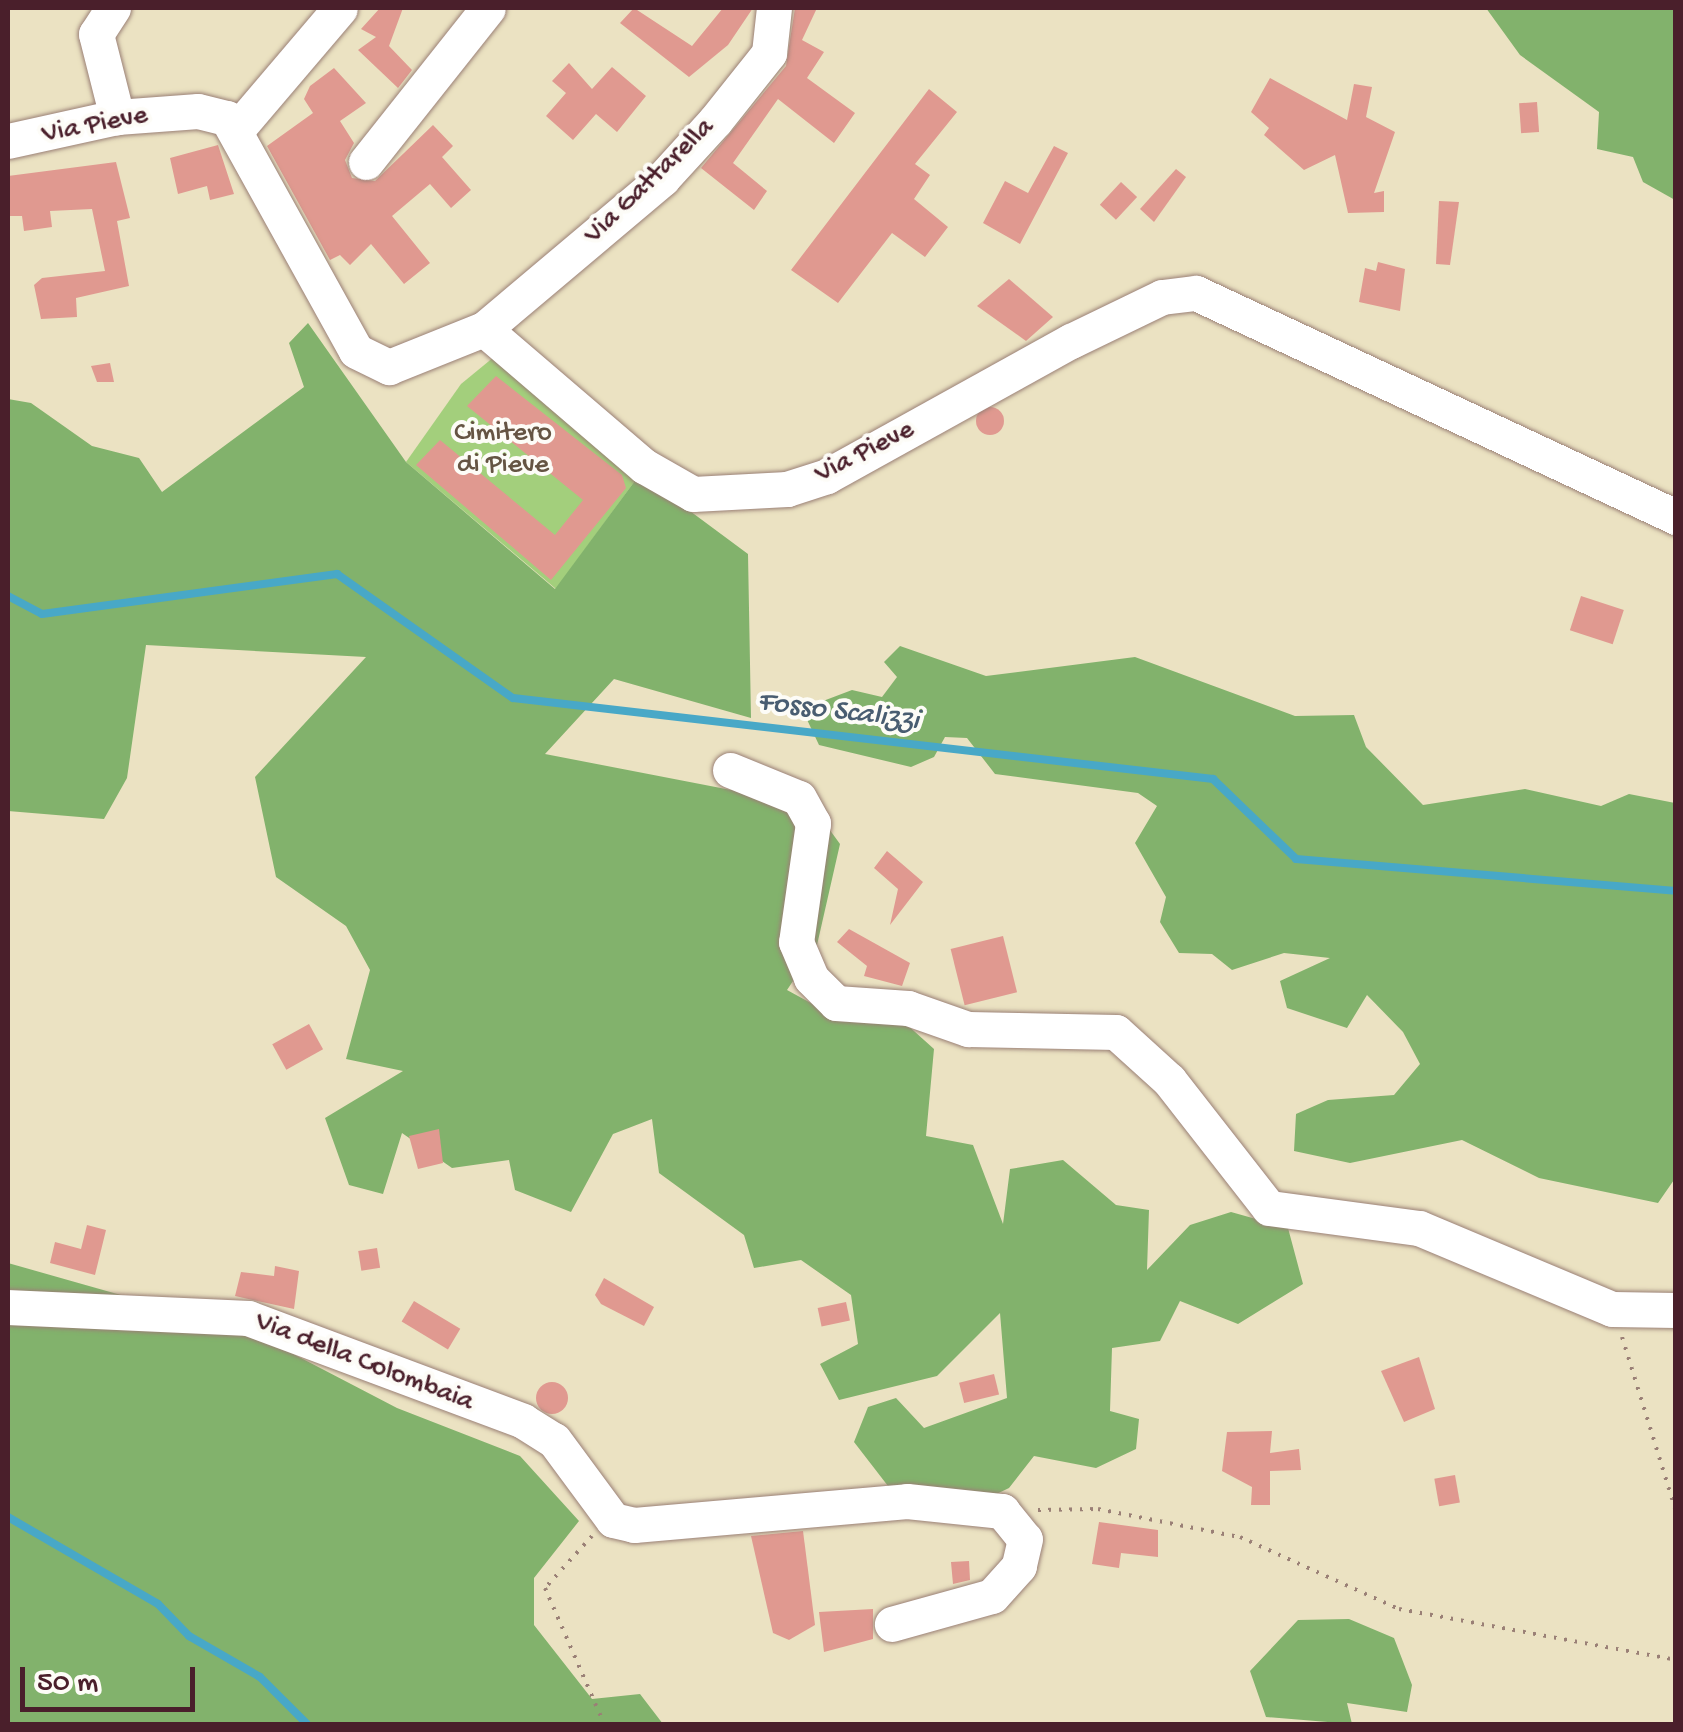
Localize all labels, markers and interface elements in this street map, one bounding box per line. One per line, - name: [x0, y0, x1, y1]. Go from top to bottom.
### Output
- street label: Via Pieve: [39, 99, 151, 153]
- street label: Via Gattarella: [578, 112, 722, 252]
- street label: Via Pieve: [810, 414, 920, 492]
- park label: Cimitero di Pieve: [454, 417, 552, 483]
- water label: Fosso Scalizzi: [755, 685, 921, 741]
- street label: Via della Colombaia: [250, 1306, 478, 1420]
- scale bar: [25, 1647, 200, 1709]
- text: 50 m: [37, 1667, 98, 1702]

